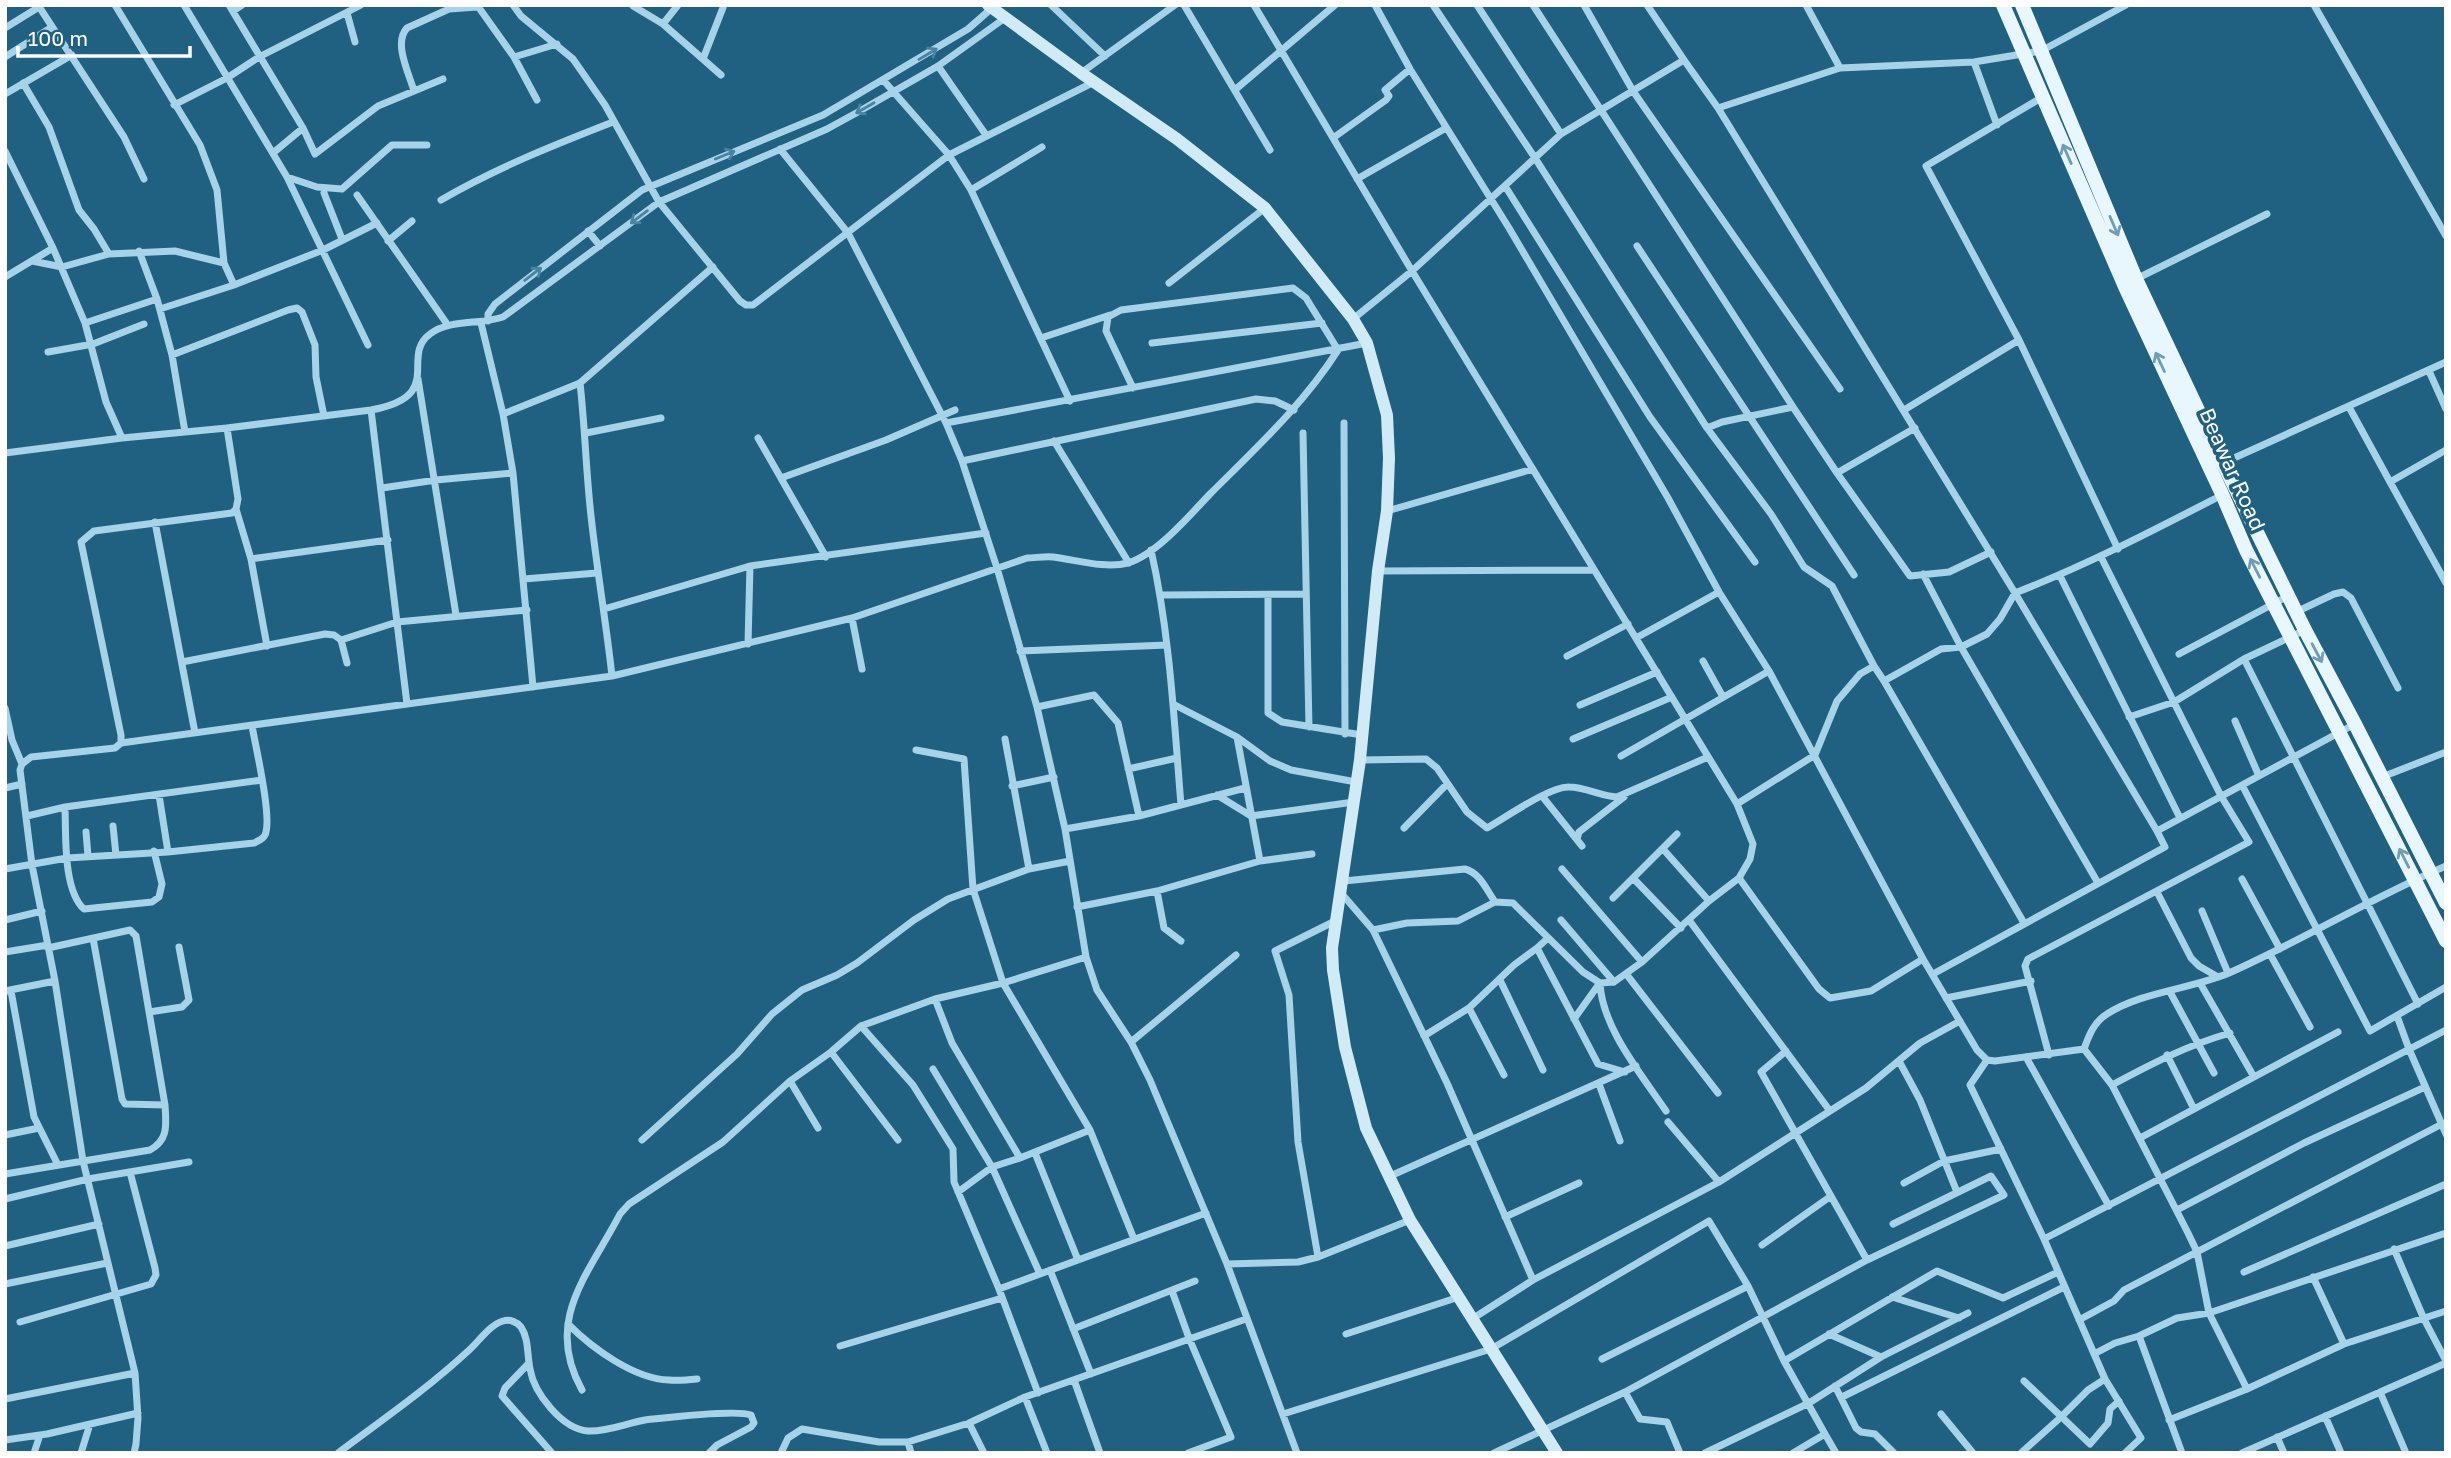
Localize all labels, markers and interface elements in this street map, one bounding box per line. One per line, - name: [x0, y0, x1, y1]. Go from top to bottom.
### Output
- scale bar: [18, 14, 189, 58]
- text: 100 m: [28, 25, 88, 51]
- one-way arrow: [918, 47, 938, 61]
- one-way arrow: [856, 101, 876, 115]
- one-way arrow: [2060, 144, 2073, 165]
- one-way arrow: [714, 147, 736, 160]
- one-way arrow: [630, 210, 649, 224]
- one-way arrow: [2109, 215, 2122, 237]
- one-way arrow: [524, 266, 542, 281]
- one-way arrow: [2153, 352, 2166, 373]
- street label: Beawar Road: [2194, 404, 2272, 534]
- one-way arrow: [2248, 558, 2262, 579]
- one-way arrow: [2311, 642, 2324, 663]
- one-way arrow: [2396, 848, 2410, 869]

